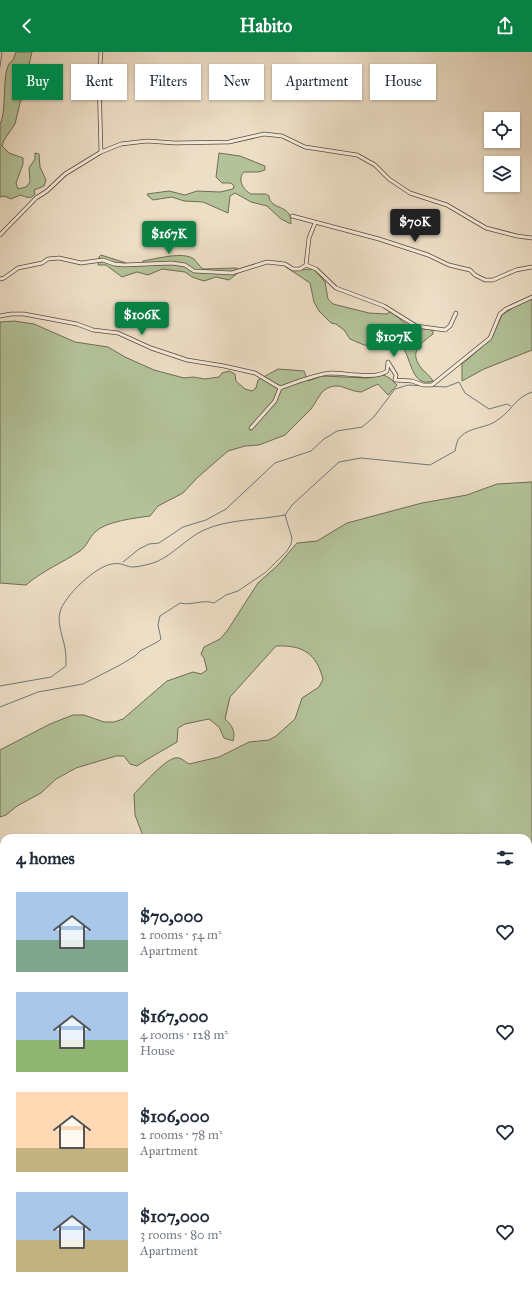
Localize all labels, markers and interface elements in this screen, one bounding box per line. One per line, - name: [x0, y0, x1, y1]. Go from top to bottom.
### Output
- icon: back: [16, 15, 38, 37]
- text: Habito: [240, 15, 292, 37]
- icon: share: [494, 15, 516, 37]
- chip: Buy: [12, 64, 63, 100]
- chip: Rent: [71, 64, 127, 100]
- chip: Filters: [135, 64, 201, 100]
- chip: New: [209, 64, 264, 100]
- chip: Apartment: [272, 64, 362, 100]
- chip: House: [370, 64, 436, 100]
- map controls: [484, 112, 520, 192]
- button: locate: [484, 112, 520, 148]
- button: layers: [484, 156, 520, 192]
- pin: $70K: [391, 209, 439, 243]
- text: $70K: [399, 214, 431, 230]
- pin: $167K: [141, 221, 197, 255]
- text: $167K: [151, 226, 187, 242]
- pin: $106K: [114, 302, 170, 336]
- text: $106K: [124, 307, 160, 323]
- pin: $107K: [366, 324, 422, 358]
- text: $107K: [376, 329, 412, 345]
- icon: filters: [494, 847, 516, 869]
- text: 4 homes: [16, 848, 75, 869]
- text: $70,000: [140, 906, 203, 927]
- icon: home: [48, 908, 96, 956]
- icon: heart: [494, 921, 516, 943]
- text: 2 rooms · 54 m²: [140, 927, 222, 943]
- text: Apartment: [140, 943, 198, 959]
- text: $167,000: [140, 1006, 209, 1027]
- icon: home: [48, 1008, 96, 1056]
- icon: heart: [494, 1021, 516, 1043]
- text: 4 rooms · 128 m²: [140, 1027, 228, 1043]
- text: House: [140, 1043, 175, 1059]
- text: $106,000: [140, 1106, 210, 1127]
- icon: home: [48, 1108, 96, 1156]
- icon: heart: [494, 1121, 516, 1143]
- text: 2 rooms · 78 m²: [140, 1127, 223, 1143]
- text: Apartment: [140, 1143, 198, 1159]
- text: $107,000: [140, 1206, 210, 1227]
- icon: home: [48, 1208, 96, 1256]
- icon: heart: [494, 1221, 516, 1243]
- text: 3 rooms · 80 m²: [140, 1227, 222, 1243]
- text: Apartment: [140, 1243, 198, 1259]

